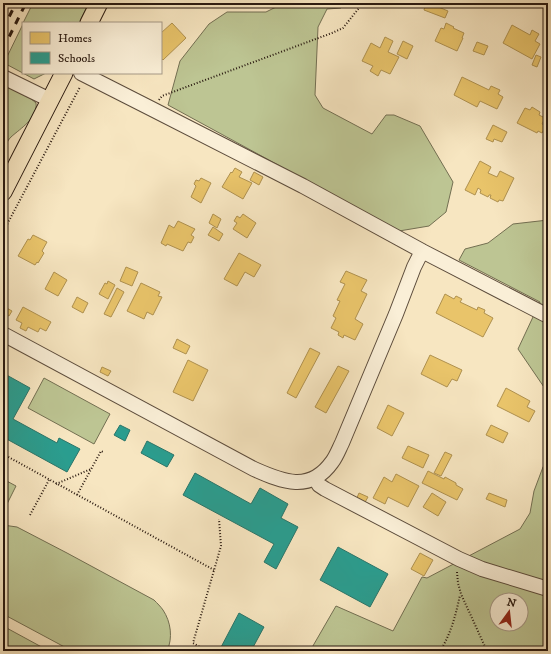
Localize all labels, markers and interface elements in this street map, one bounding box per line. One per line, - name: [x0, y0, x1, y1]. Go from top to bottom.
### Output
- legend: [22, 22, 162, 74]
- text: Homes: [58, 31, 92, 46]
- text: Schools: [58, 51, 95, 66]
- north arrow: [489, 592, 529, 632]
- text: N: [505, 595, 518, 611]

